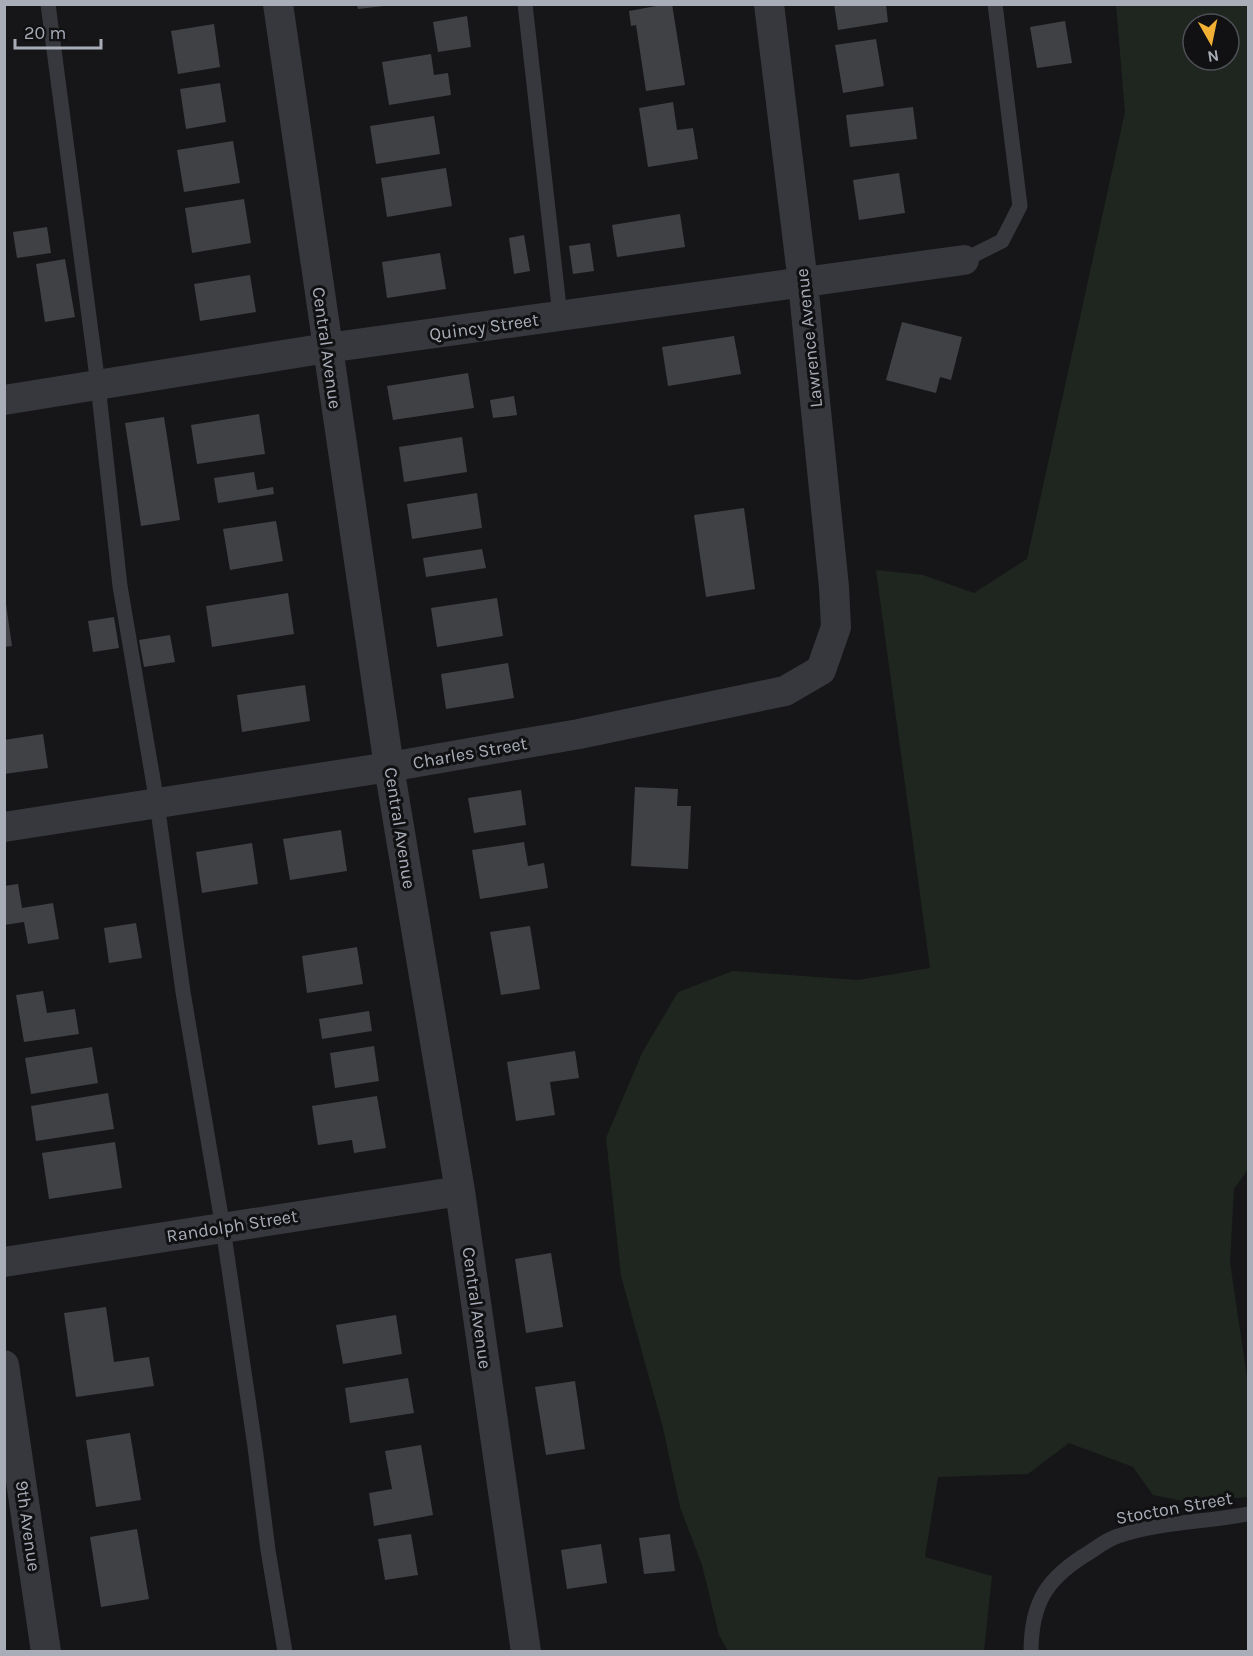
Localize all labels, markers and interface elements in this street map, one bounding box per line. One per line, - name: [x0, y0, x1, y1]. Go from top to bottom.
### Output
- scale bar: [15, 12, 100, 50]
- north arrow: [1181, 12, 1241, 72]
- text: 20 m: [24, 22, 66, 44]
- text: N: [1206, 46, 1220, 67]
- street label: Lawrence Avenue: [791, 267, 827, 409]
- street label: Central Avenue: [308, 286, 346, 410]
- street label: Quincy Street: [428, 308, 540, 346]
- street label: Charles Street: [411, 732, 529, 774]
- street label: Central Avenue: [380, 766, 420, 890]
- street label: Randolph Street: [165, 1205, 299, 1247]
- street label: Central Avenue: [458, 1246, 496, 1370]
- street label: 9th Avenue: [11, 1479, 45, 1573]
- street label: Stocton Street: [1114, 1487, 1234, 1529]

